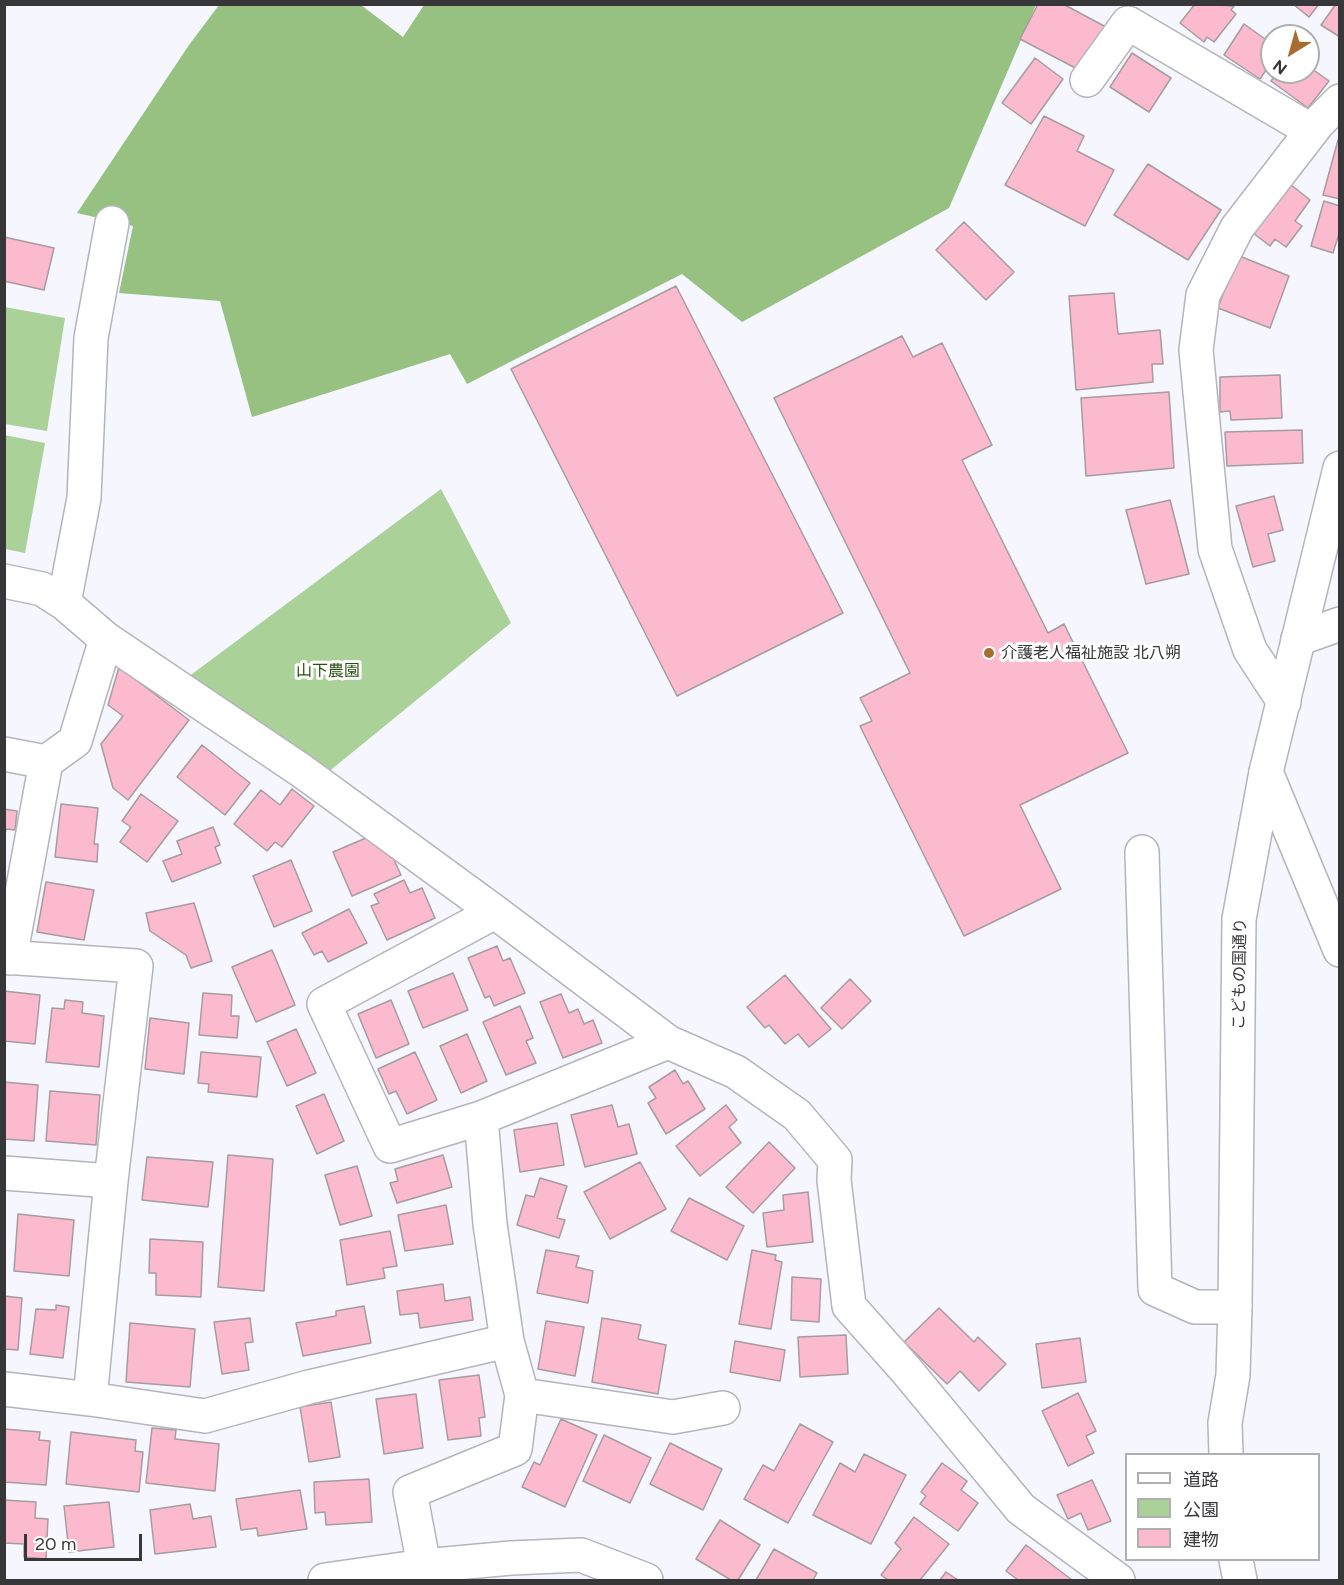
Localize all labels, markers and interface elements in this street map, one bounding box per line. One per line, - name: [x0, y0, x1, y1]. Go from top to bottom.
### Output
- north arrow: [1260, 24, 1320, 84]
- text: N: [1269, 56, 1291, 78]
- place label: 介護老人福祉施設 北八朔: [1001, 643, 1181, 663]
- marker: 介護老人福祉施設 北八朔: [982, 646, 996, 660]
- park label: 山下農園: [296, 661, 360, 681]
- street label: こどもの国通り: [1229, 918, 1251, 1030]
- legend: [1125, 1453, 1320, 1561]
- text: 道路: [1183, 1469, 1219, 1491]
- text: 公園: [1183, 1499, 1219, 1521]
- scale bar: [27, 1522, 146, 1560]
- text: 建物: [1183, 1529, 1219, 1551]
- text: 20 m: [35, 1533, 76, 1555]

